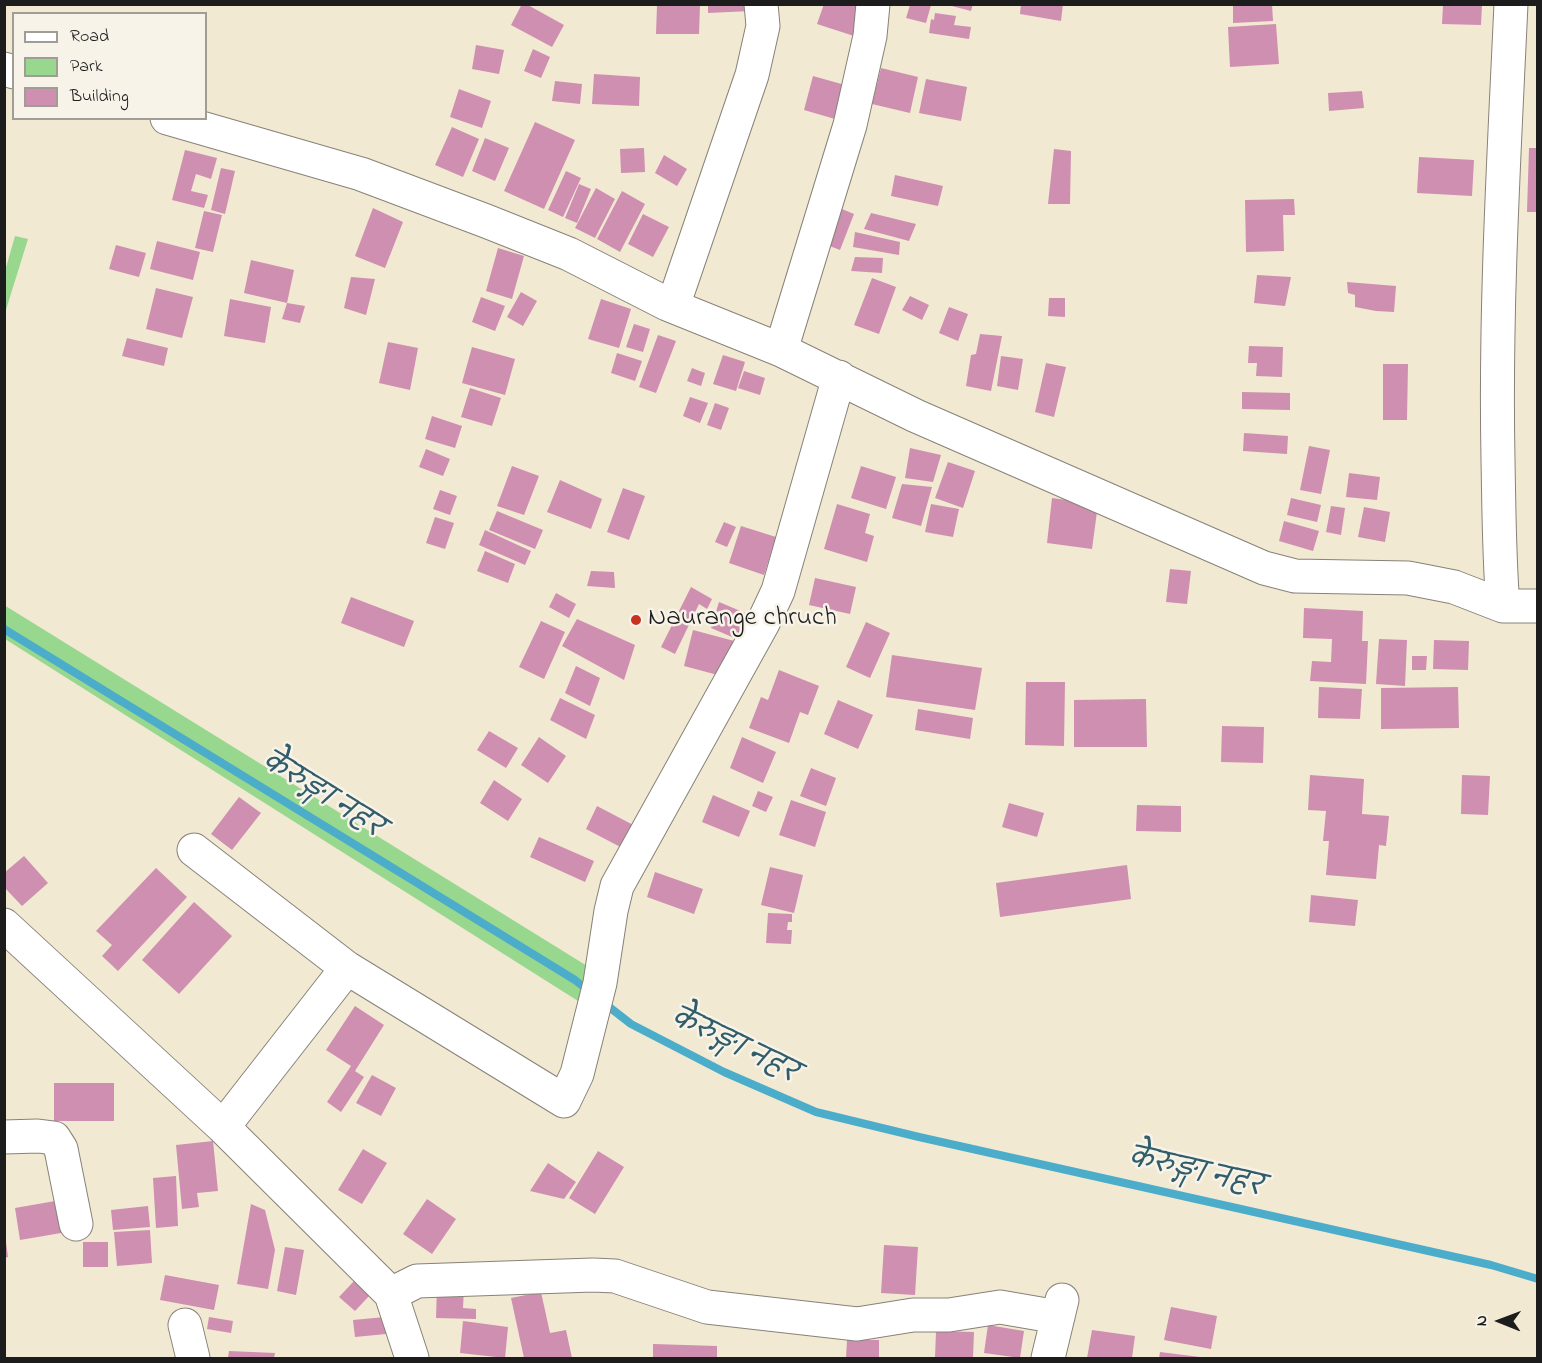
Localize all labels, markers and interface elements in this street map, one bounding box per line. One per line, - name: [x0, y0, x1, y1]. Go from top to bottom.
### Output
- legend: [12, 12, 207, 120]
- text: Road: [70, 24, 109, 50]
- text: Park: [70, 54, 103, 80]
- text: Building: [70, 84, 129, 110]
- place label: Naurange chruch: [648, 604, 837, 636]
- marker: Naurange chruch: [629, 613, 643, 627]
- water label: केेरुङ्गा नहर: [254, 746, 388, 848]
- water label: केेरुङ्गा नहर: [664, 1003, 802, 1093]
- water label: केेरुङ्गा नहर: [1125, 1143, 1265, 1207]
- north arrow: [1470, 1291, 1530, 1351]
- text: N: [1470, 1315, 1494, 1326]

